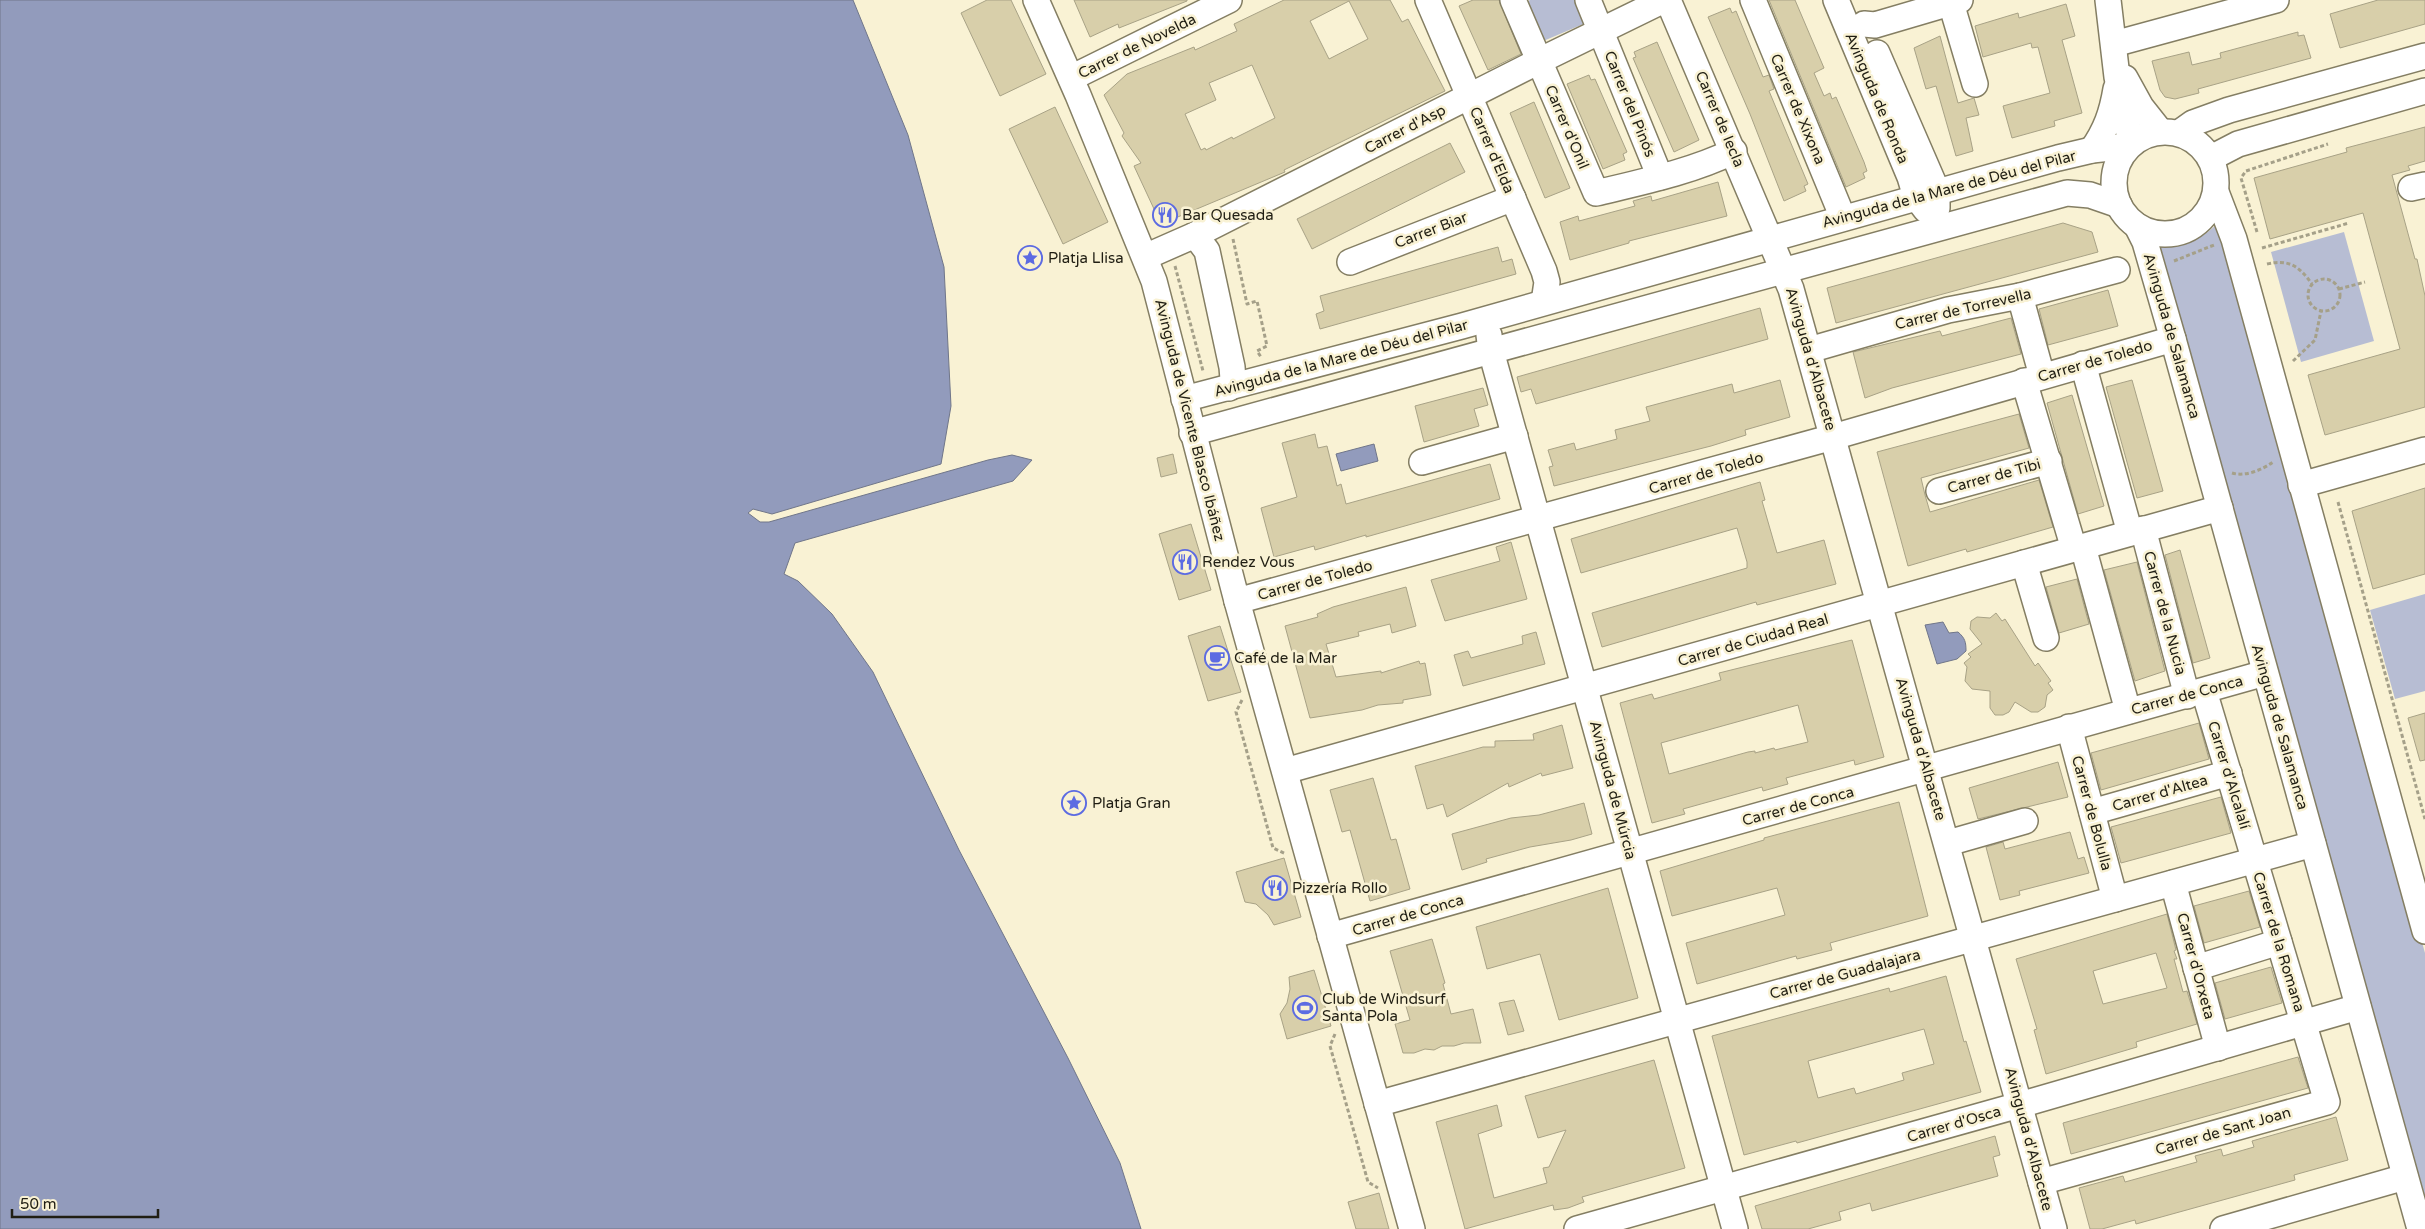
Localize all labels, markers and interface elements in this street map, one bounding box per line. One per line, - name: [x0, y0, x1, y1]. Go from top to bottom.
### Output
- street label: Carrer de Novelda: [1075, 10, 1199, 82]
- street label: Avinguda de Ronda: [1841, 30, 1913, 166]
- street label: Carrer del Pinós: [1600, 48, 1660, 160]
- street label: Carrer de Xixona: [1767, 51, 1829, 167]
- street label: Carrer de Iecla: [1692, 68, 1748, 170]
- street label: Carrer d'Onil: [1541, 82, 1593, 172]
- street label: Carrer d'Asp: [1361, 101, 1449, 157]
- street label: Carrer d'Elda: [1466, 104, 1518, 196]
- street label: Avinguda de la Mare de Déu del Pilar: [1820, 146, 2078, 232]
- restaurant icon: Bar Quesada: [1152, 202, 1178, 228]
- place label: Bar Quesada: [1182, 206, 1274, 224]
- street label: Carrer Biar: [1392, 208, 1470, 252]
- place icon: Platja Llisa: [1017, 245, 1043, 271]
- place label: Platja Llisa: [1048, 249, 1124, 267]
- street label: Avinguda de Salamanca: [2140, 251, 2204, 421]
- street label: Avinguda d'Albacete: [1782, 285, 1840, 433]
- street label: Carrer de Torrevella: [1893, 285, 2033, 333]
- street label: Avinguda de Vicente Blasco Ibáñez: [1151, 297, 1229, 543]
- street label: Avinguda de la Mare de Déu del Pilar: [1212, 315, 1470, 401]
- street label: Carrer de Toledo: [2036, 336, 2154, 386]
- street label: Carrer de Toledo: [1647, 448, 1765, 498]
- street label: Carrer de Tibi: [1945, 455, 2043, 497]
- restaurant icon: Rendez Vous: [1172, 549, 1198, 575]
- street label: Carrer de la Nucia: [2140, 549, 2190, 677]
- place label: Rendez Vous: [1202, 553, 1295, 571]
- street label: Carrer de Toledo: [1256, 556, 1374, 604]
- street label: Carrer de Ciudad Real: [1676, 610, 1830, 670]
- street label: Avinguda de Salamanca: [2248, 642, 2312, 812]
- cafe icon: Café de la Mar: [1204, 645, 1230, 671]
- place label: Café de la Mar: [1234, 649, 1337, 667]
- street label: Carrer de Conca: [2129, 671, 2245, 719]
- street label: Avinguda d'Albacete: [1892, 675, 1950, 823]
- street label: Avinguda de Múrcia: [1586, 719, 1640, 861]
- street label: Carrer d'Alcalalí: [2204, 719, 2254, 831]
- street label: Carrer de Bolulla: [2068, 754, 2116, 872]
- street label: Carrer d'Altea: [2110, 771, 2210, 815]
- street label: Carrer de Conca: [1740, 782, 1856, 830]
- place icon: Platja Gran: [1061, 790, 1087, 816]
- place label: Platja Gran: [1092, 794, 1171, 812]
- street label: Carrer de la Romana: [2249, 870, 2309, 1014]
- restaurant icon: Pizzería Rollo: [1262, 875, 1288, 901]
- place label: Pizzería Rollo: [1292, 879, 1387, 897]
- street label: Carrer de Conca: [1350, 891, 1466, 939]
- street label: Carrer d'Orxeta: [2173, 911, 2219, 1021]
- street label: Carrer de Guadalajara: [1768, 945, 1922, 1003]
- place label: Club de Windsurf Santa Pola: [1322, 990, 1446, 1025]
- sports icon: Club de Windsurf Santa Pola: [1292, 995, 1318, 1021]
- street label: Avinguda d'Albacete: [2001, 1065, 2057, 1213]
- street label: Carrer d'Osca: [1905, 1102, 2003, 1146]
- street label: Carrer de Sant Joan: [2153, 1103, 2293, 1159]
- scale bar: [12, 1186, 159, 1218]
- text: 50 m: [20, 1195, 57, 1213]

